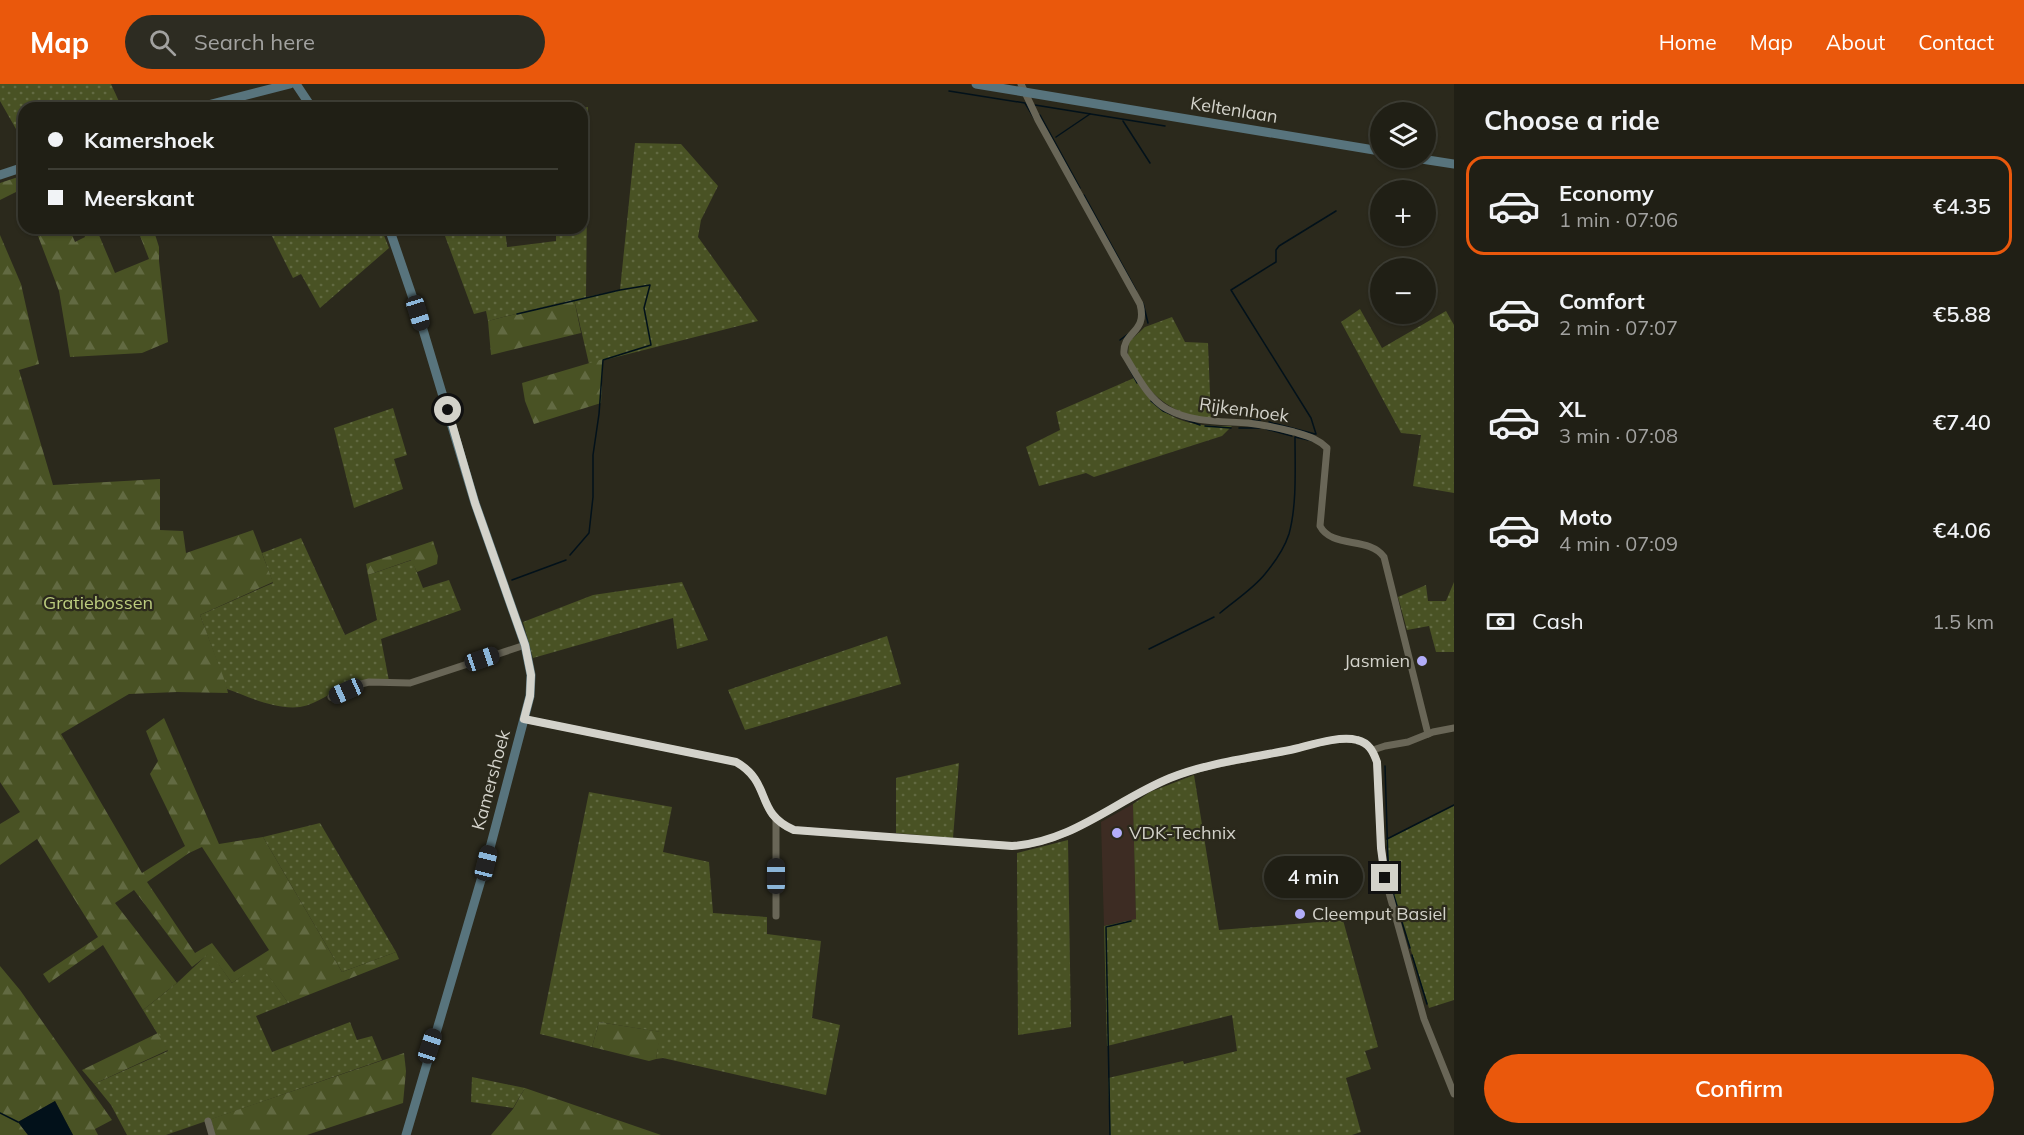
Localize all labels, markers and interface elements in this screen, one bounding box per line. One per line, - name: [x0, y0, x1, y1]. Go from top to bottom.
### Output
- search box: [125, 15, 545, 69]
- text: Map: [30, 25, 89, 60]
- icon: search: [146, 26, 179, 59]
- text: Search here: [194, 28, 315, 56]
- text: Home: [1659, 29, 1717, 55]
- text: Map: [1750, 29, 1793, 55]
- text: About: [1826, 29, 1885, 55]
- text: Contact: [1918, 29, 1994, 55]
- street label: Keltenlaan: [1189, 91, 1279, 128]
- map controls: [1370, 102, 1436, 324]
- button: layers: [1370, 102, 1436, 168]
- text: Choose a ride: [1484, 103, 1660, 137]
- text: Kamershoek: [84, 126, 214, 154]
- icon: car: [1487, 179, 1541, 233]
- text: Economy: [1559, 179, 1654, 207]
- button: +: [1370, 180, 1436, 246]
- text: Meerskant: [84, 184, 194, 212]
- text: €4.35: [1933, 192, 1991, 220]
- text: 1 min · 07:06: [1559, 207, 1678, 232]
- button: −: [1370, 258, 1436, 324]
- icon: car: [1487, 287, 1541, 341]
- text: Comfort: [1559, 287, 1645, 315]
- car: [404, 293, 432, 333]
- text: €5.88: [1933, 300, 1991, 328]
- text: 2 min · 07:07: [1559, 315, 1678, 340]
- street label: Rijkenhoek: [1198, 392, 1291, 427]
- icon: car: [1487, 395, 1541, 449]
- text: XL: [1559, 395, 1586, 423]
- route start: [434, 396, 461, 423]
- text: €7.40: [1933, 408, 1991, 436]
- text: 3 min · 07:08: [1559, 423, 1678, 448]
- icon: car: [1487, 503, 1541, 557]
- text: Moto: [1559, 503, 1612, 531]
- text: €4.06: [1933, 516, 1991, 544]
- text: 4 min · 07:09: [1559, 531, 1678, 556]
- park label: Gratiebossen: [43, 591, 153, 614]
- icon: cash: [1484, 605, 1517, 638]
- text: Cash: [1532, 607, 1584, 635]
- text: 1.5 km: [1932, 609, 1994, 634]
- car: [462, 645, 502, 673]
- place label: Jasmien: [1344, 649, 1410, 672]
- marker: Jasmien: [1415, 654, 1429, 668]
- car: [326, 675, 366, 707]
- street label: Kamershoek: [466, 726, 515, 833]
- place label: VDK-Technix: [1129, 821, 1236, 844]
- marker: VDK-Technix: [1110, 826, 1124, 840]
- car: [473, 843, 499, 883]
- callout: 4 min: [1265, 857, 1364, 899]
- car: [767, 858, 785, 894]
- text: 4 min: [1288, 864, 1339, 889]
- route end: [1371, 864, 1398, 891]
- place label: Cleemput Basiel: [1312, 902, 1447, 925]
- marker: Cleemput Basiel: [1293, 907, 1307, 921]
- car: [416, 1026, 444, 1066]
- button: Confirm: [1484, 1054, 1994, 1123]

